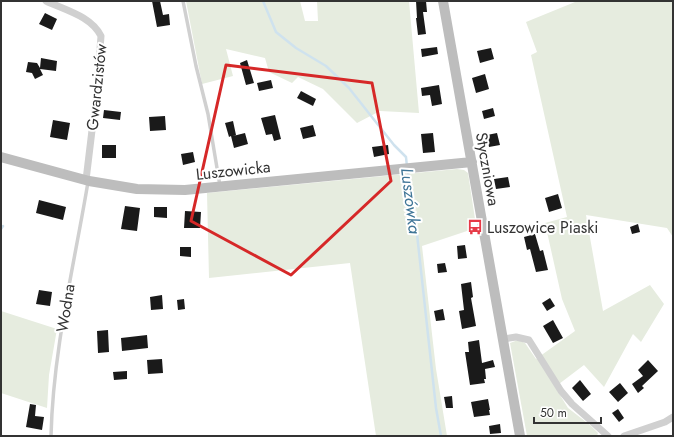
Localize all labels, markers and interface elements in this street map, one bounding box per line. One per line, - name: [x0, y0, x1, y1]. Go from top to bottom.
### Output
- street label: Gwardzistów: [81, 42, 112, 132]
- street label: Styczniowa: [470, 131, 505, 208]
- street label: Luszowicka: [195, 155, 271, 186]
- water label: Luszówka: [395, 167, 427, 236]
- place label: Luszowice Piaski: [487, 216, 598, 239]
- bus stop icon: Luszowice Piaski: [466, 218, 484, 236]
- street label: Wodna: [50, 282, 81, 334]
- scale bar: [534, 399, 601, 425]
- text: 50 m: [540, 404, 567, 422]

